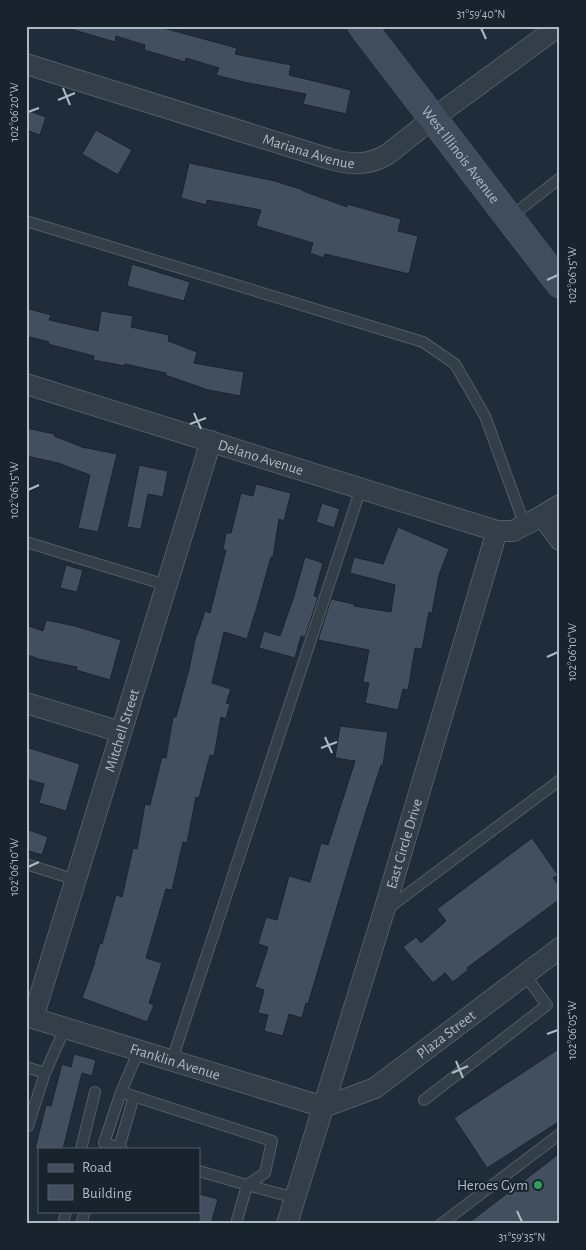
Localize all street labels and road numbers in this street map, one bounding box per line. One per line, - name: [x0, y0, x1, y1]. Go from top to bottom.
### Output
- street label: West Illinois Avenue: [418, 103, 502, 206]
- street label: Mariana Avenue: [261, 131, 355, 171]
- street label: Delano Avenue: [216, 437, 305, 478]
- street label: Mitchell Street: [102, 687, 142, 774]
- street label: East Circle Drive: [384, 797, 425, 891]
- street label: Plaza Street: [414, 1008, 479, 1062]
- street label: Franklin Avenue: [128, 1041, 222, 1083]

